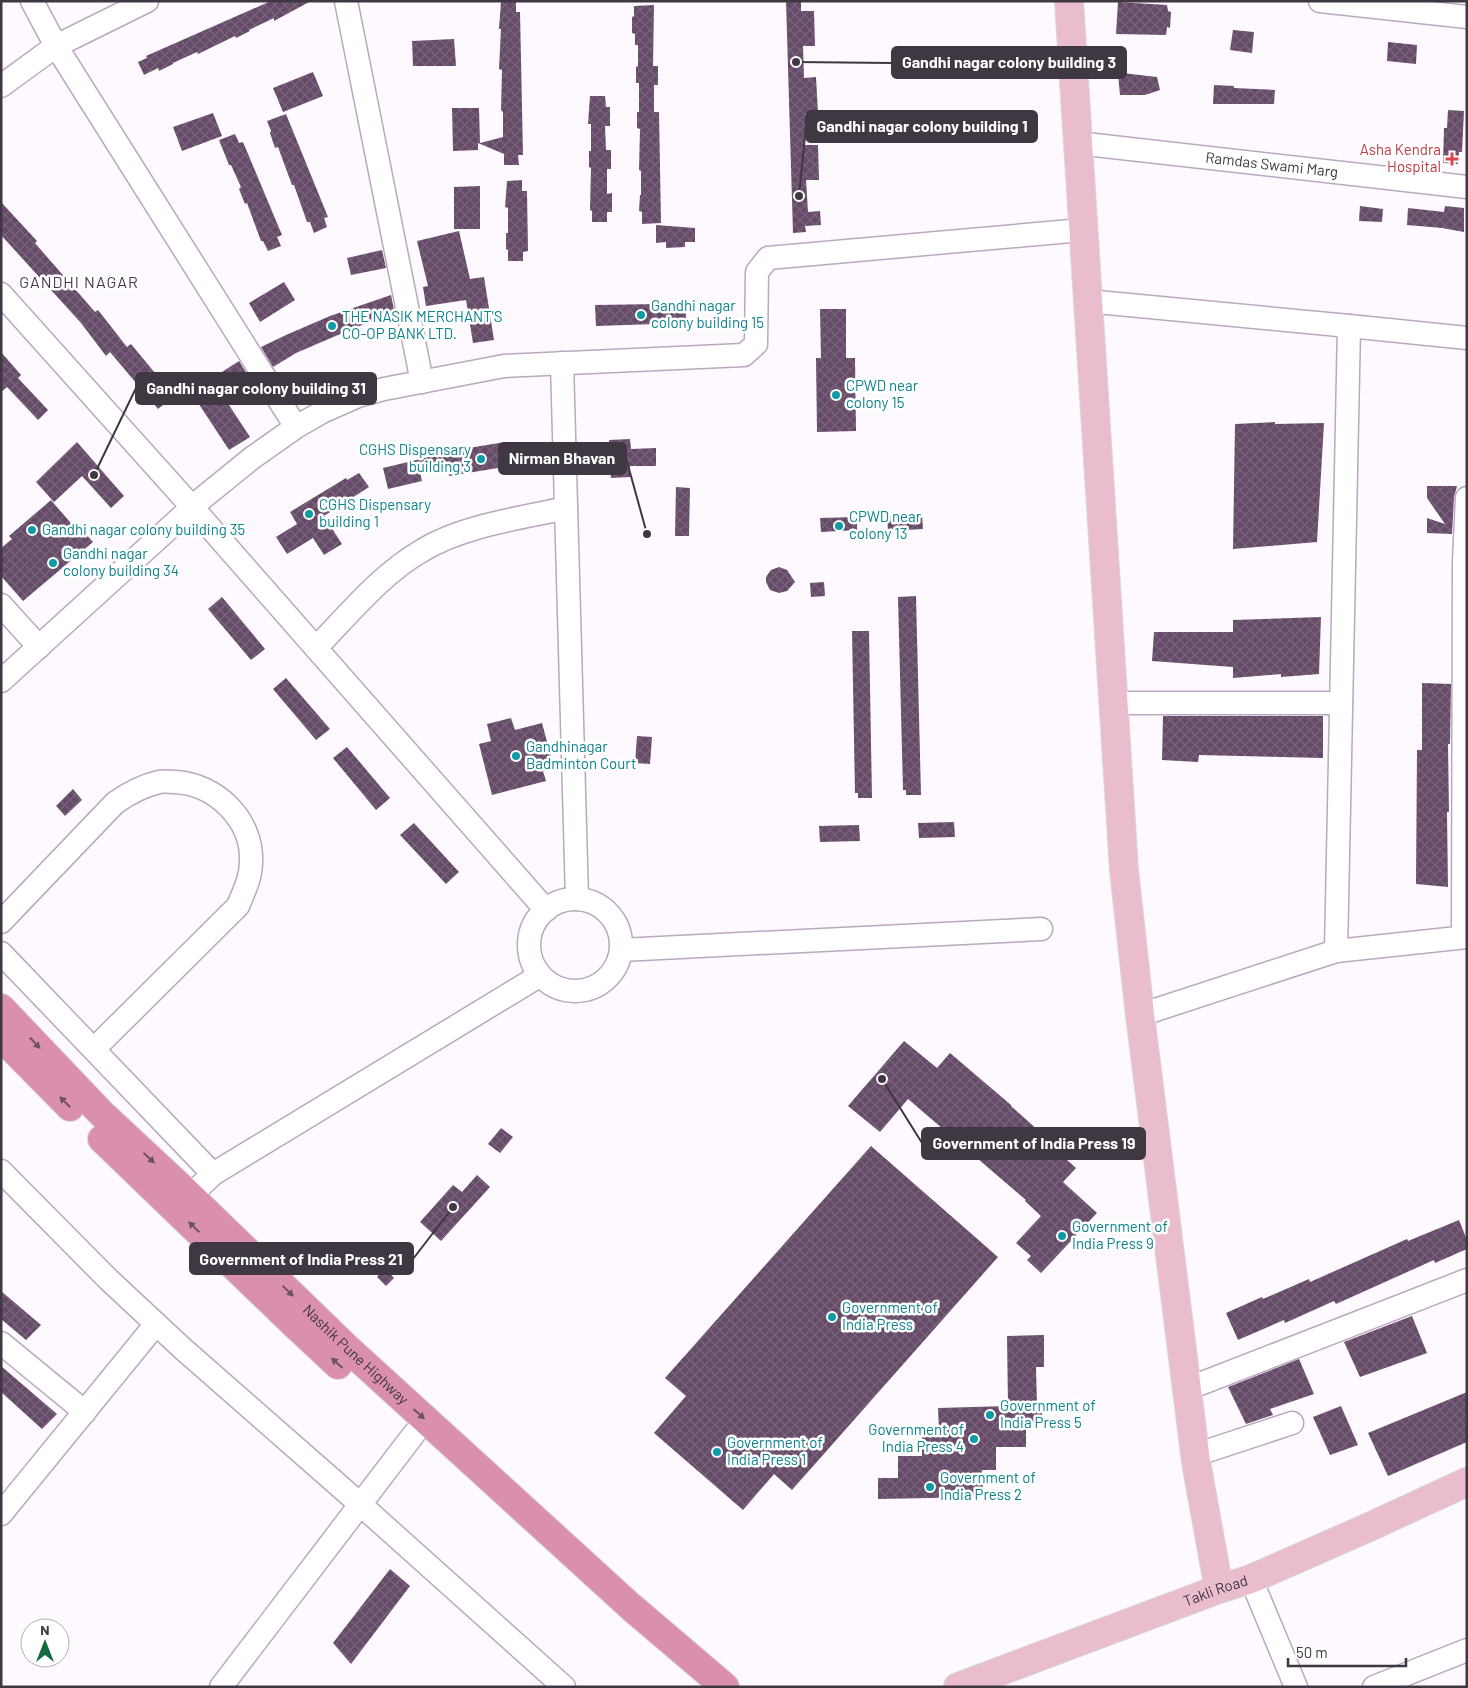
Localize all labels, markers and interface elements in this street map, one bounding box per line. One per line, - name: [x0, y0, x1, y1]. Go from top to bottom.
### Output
- callout: Gandhi nagar colony building 3: [892, 47, 1126, 78]
- text: Gandhi nagar colony building 3: [902, 52, 1116, 71]
- callout: Gandhi nagar colony building 1: [806, 111, 1037, 142]
- text: Gandhi nagar colony building 1: [816, 116, 1028, 135]
- place label: Asha Kendra Hospital: [1360, 140, 1441, 175]
- street label: Ramdas Swami Marg: [1205, 148, 1339, 180]
- marker: Asha Kendra Hospital: [1445, 152, 1459, 166]
- district label: GANDHI NAGAR: [19, 272, 139, 291]
- place label: Gandhi nagar colony building 15: [651, 296, 764, 331]
- place label: THE NASIK MERCHANT'S CO-OP BANK LTD.: [342, 307, 502, 342]
- marker: Gandhi nagar colony building 15: [635, 309, 647, 321]
- marker: THE NASIK MERCHANT'S CO-OP BANK LTD.: [326, 320, 338, 332]
- callout: Gandhi nagar colony building 31: [136, 373, 376, 404]
- place label: CPWD near colony 15: [846, 376, 919, 411]
- text: Gandhi nagar colony building 31: [146, 378, 366, 397]
- marker: CPWD near colony 15: [830, 389, 842, 401]
- place label: CGHS Dispensary building 3: [359, 440, 471, 475]
- callout: Nirman Bhavan: [499, 443, 626, 474]
- text: Nirman Bhavan: [509, 448, 615, 467]
- marker: CGHS Dispensary building 3: [475, 453, 487, 465]
- place label: CGHS Dispensary building 1: [319, 495, 431, 530]
- place label: CPWD near colony 13: [849, 507, 922, 542]
- marker: CGHS Dispensary building 1: [303, 508, 315, 520]
- place label: Gandhi nagar colony building 35: [42, 520, 245, 538]
- marker: CPWD near colony 13: [833, 520, 845, 532]
- marker: Gandhi nagar colony building 35: [26, 524, 38, 536]
- place label: Gandhi nagar colony building 34: [63, 544, 179, 579]
- marker: Gandhi nagar colony building 34: [47, 557, 59, 569]
- place label: Gandhinagar Badminton Court: [526, 737, 636, 772]
- marker: Gandhinagar Badminton Court: [510, 750, 522, 762]
- one-way arrow: [29, 1037, 41, 1049]
- one-way arrow: [59, 1096, 71, 1108]
- callout: Government of India Press 19: [922, 1128, 1145, 1159]
- text: Government of India Press 19: [933, 1133, 1135, 1152]
- one-way arrow: [143, 1152, 155, 1164]
- place label: Government of India Press 9: [1072, 1217, 1168, 1252]
- one-way arrow: [188, 1221, 200, 1233]
- marker: Government of India Press 9: [1056, 1230, 1068, 1242]
- callout: Government of India Press 21: [190, 1243, 413, 1274]
- text: Government of India Press 21: [199, 1249, 403, 1268]
- one-way arrow: [282, 1284, 294, 1296]
- place label: Government of India Press: [842, 1298, 938, 1333]
- street label: Nashik Pune Highway: [300, 1300, 413, 1408]
- marker: Government of India Press: [826, 1311, 838, 1323]
- one-way arrow: [331, 1357, 343, 1369]
- place label: Government of India Press 5: [1000, 1396, 1096, 1431]
- one-way arrow: [413, 1408, 426, 1419]
- marker: Government of India Press 5: [984, 1409, 996, 1421]
- place label: Government of India Press 4: [868, 1420, 964, 1455]
- place label: Government of India Press 1: [727, 1433, 823, 1468]
- marker: Government of India Press 4: [968, 1433, 980, 1445]
- marker: Government of India Press 1: [711, 1446, 723, 1458]
- place label: Government of India Press 2: [940, 1468, 1036, 1503]
- marker: Government of India Press 2: [924, 1481, 936, 1493]
- street label: Takli Road: [1181, 1571, 1250, 1610]
- north arrow: [20, 1618, 70, 1668]
- text: N: [40, 1621, 50, 1638]
- scale bar: [1288, 1636, 1406, 1668]
- text: 50 m: [1296, 1643, 1328, 1661]

